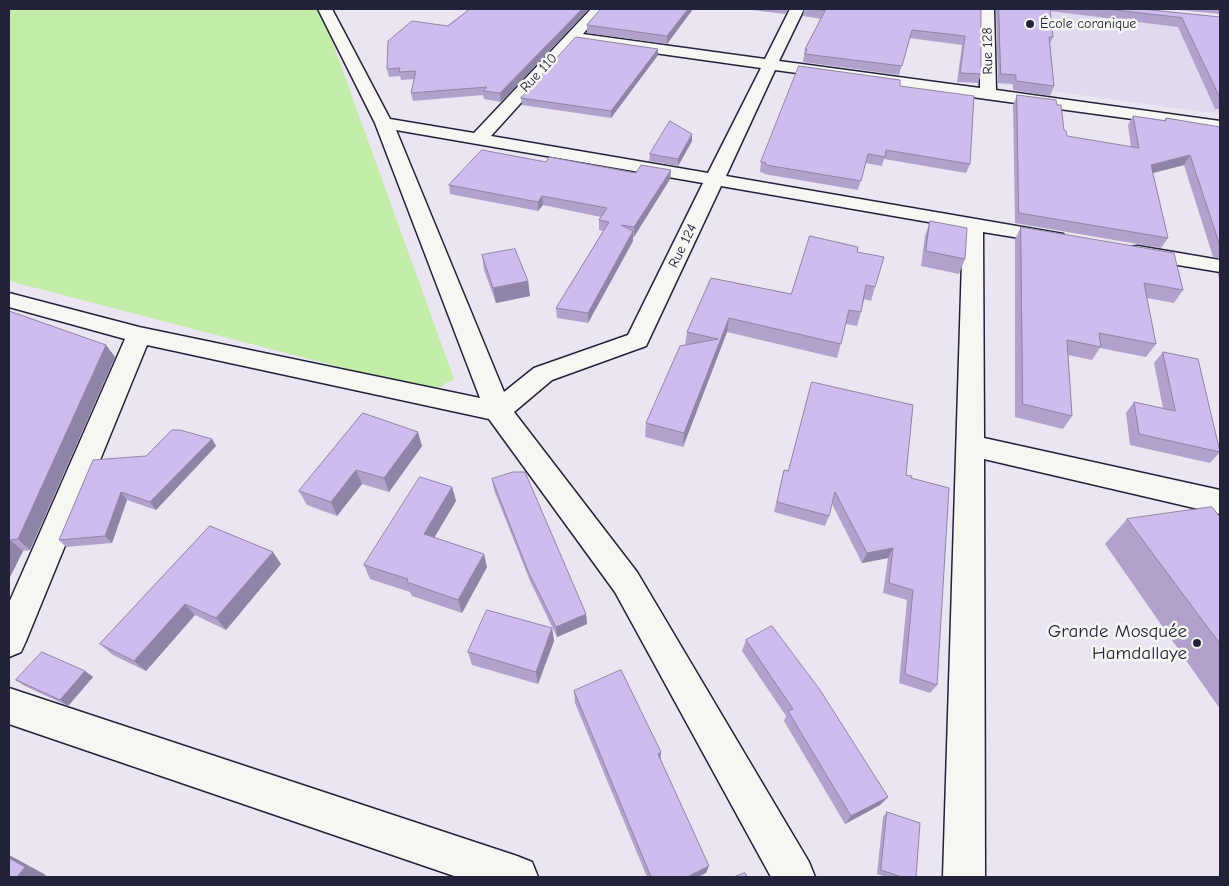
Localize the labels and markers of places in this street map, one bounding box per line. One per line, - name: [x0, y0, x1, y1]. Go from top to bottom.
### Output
- place label: École coranique: [1040, 16, 1136, 32]
- marker: École coranique: [1024, 18, 1036, 30]
- place label: Grande Mosquée Hamdallaye: [1048, 621, 1187, 665]
- marker: Grande Mosquée Hamdallaye: [1191, 637, 1203, 649]

